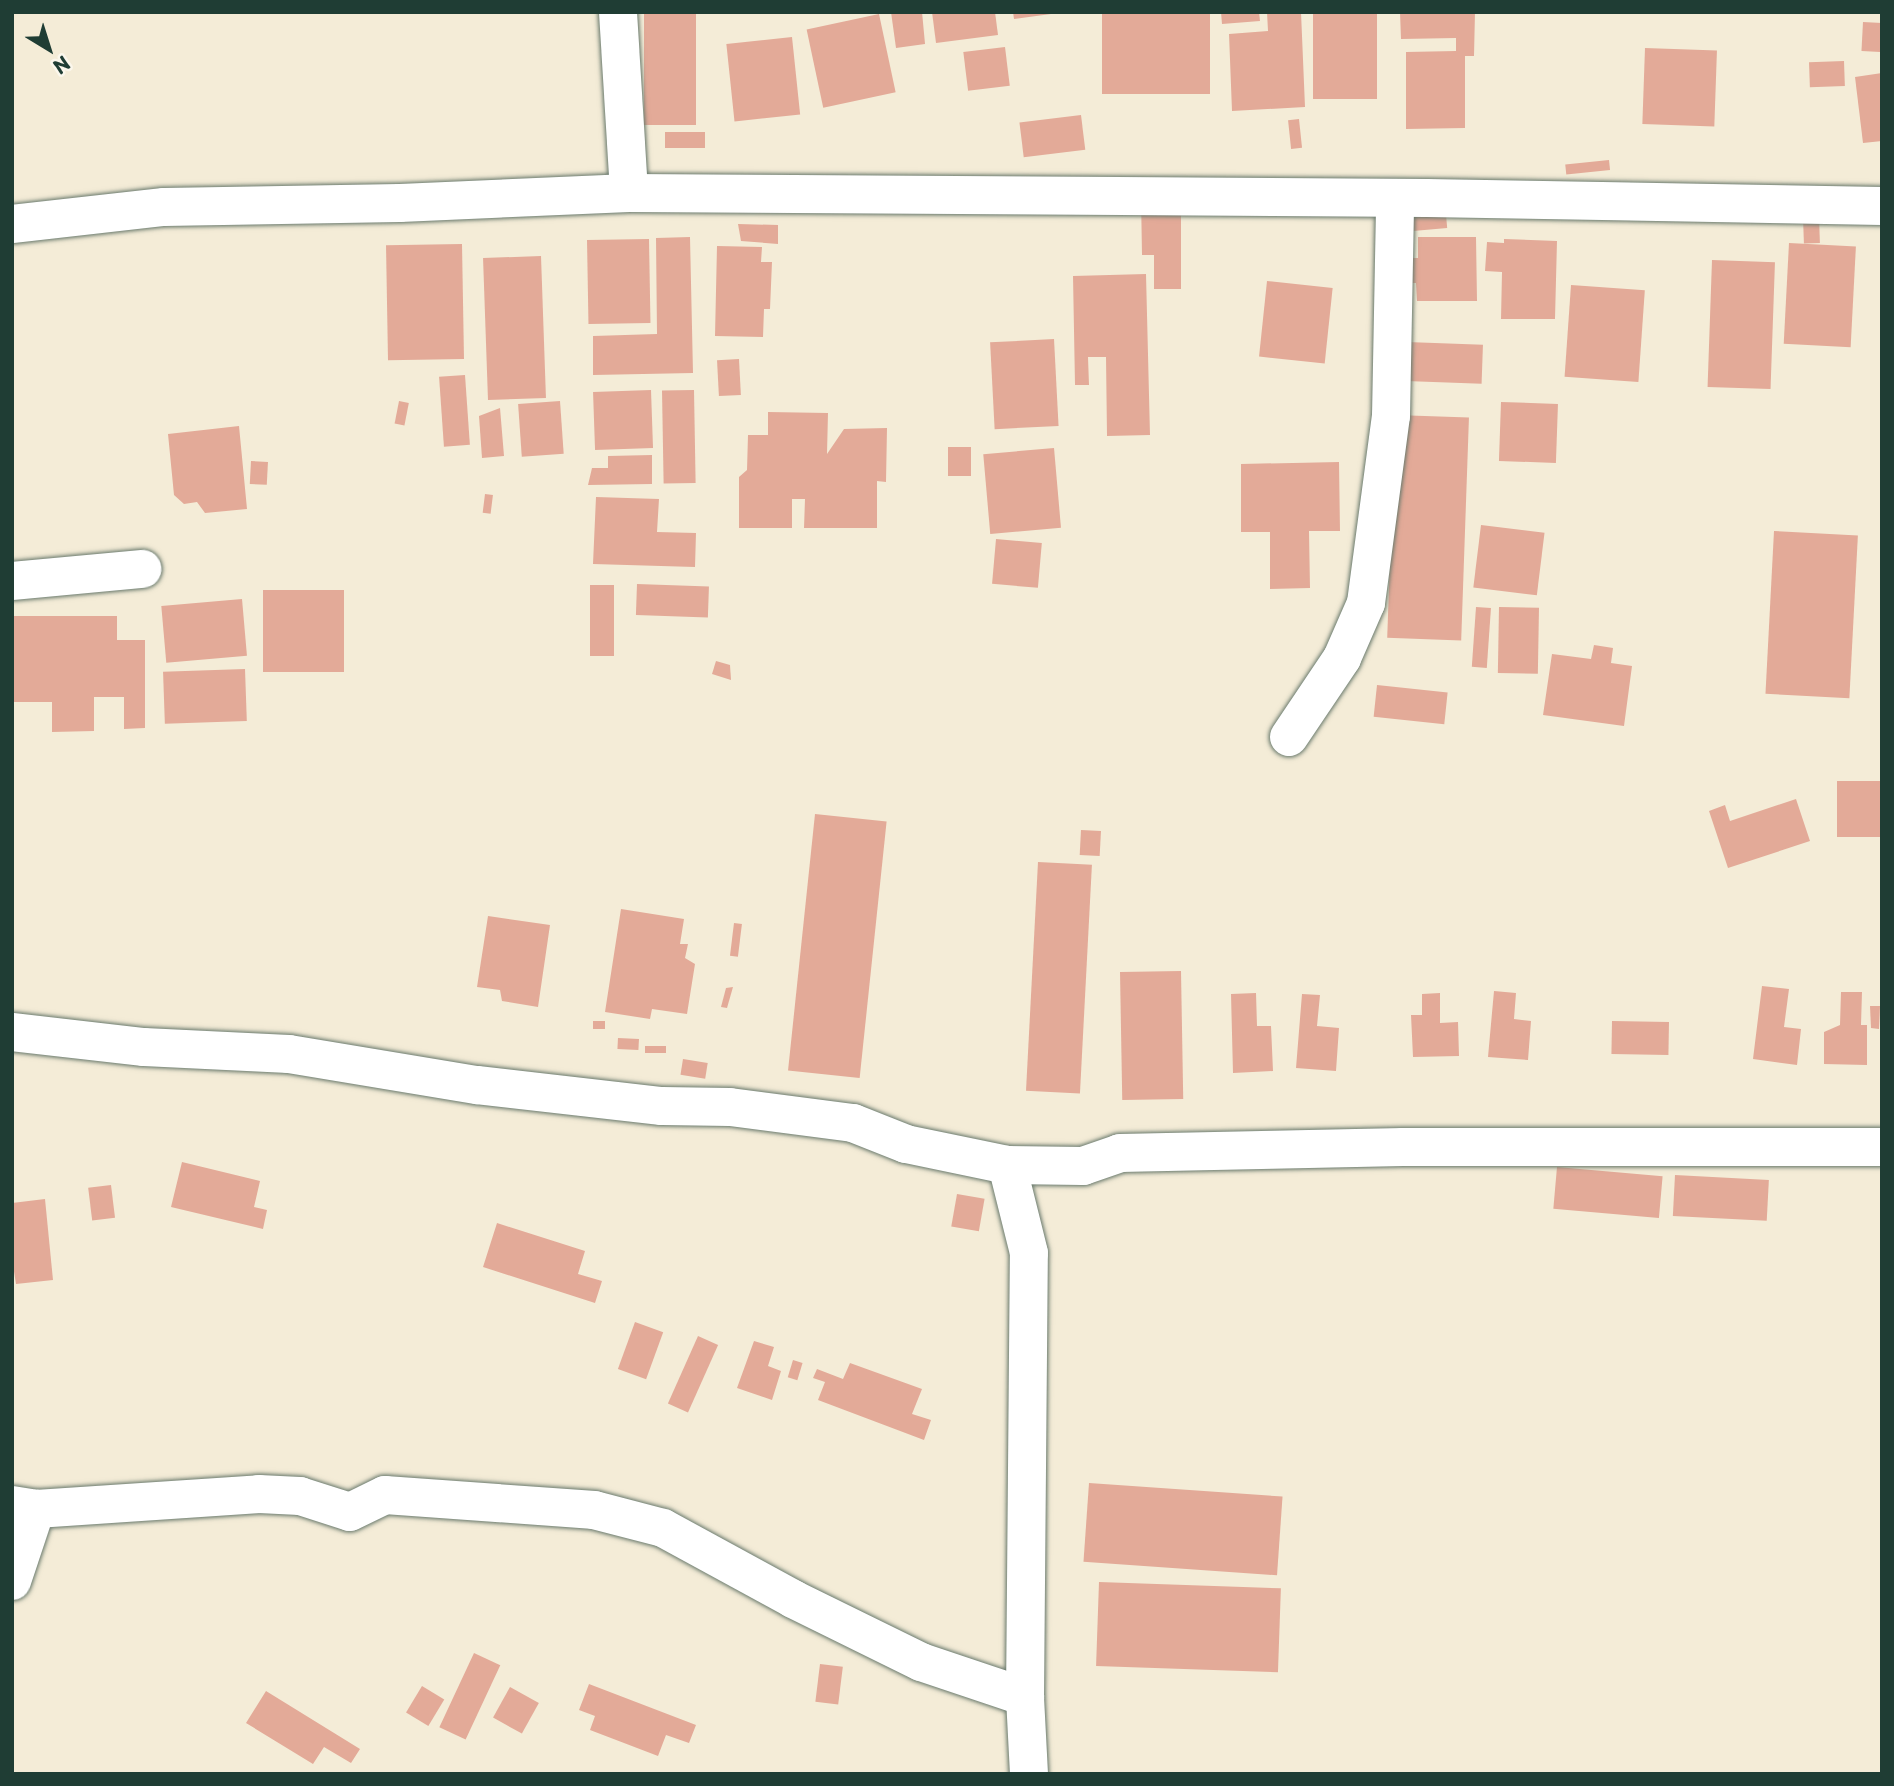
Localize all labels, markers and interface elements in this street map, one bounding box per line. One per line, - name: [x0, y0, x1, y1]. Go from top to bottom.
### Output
- north arrow: [14, 14, 84, 84]
- text: N: [47, 50, 76, 81]

